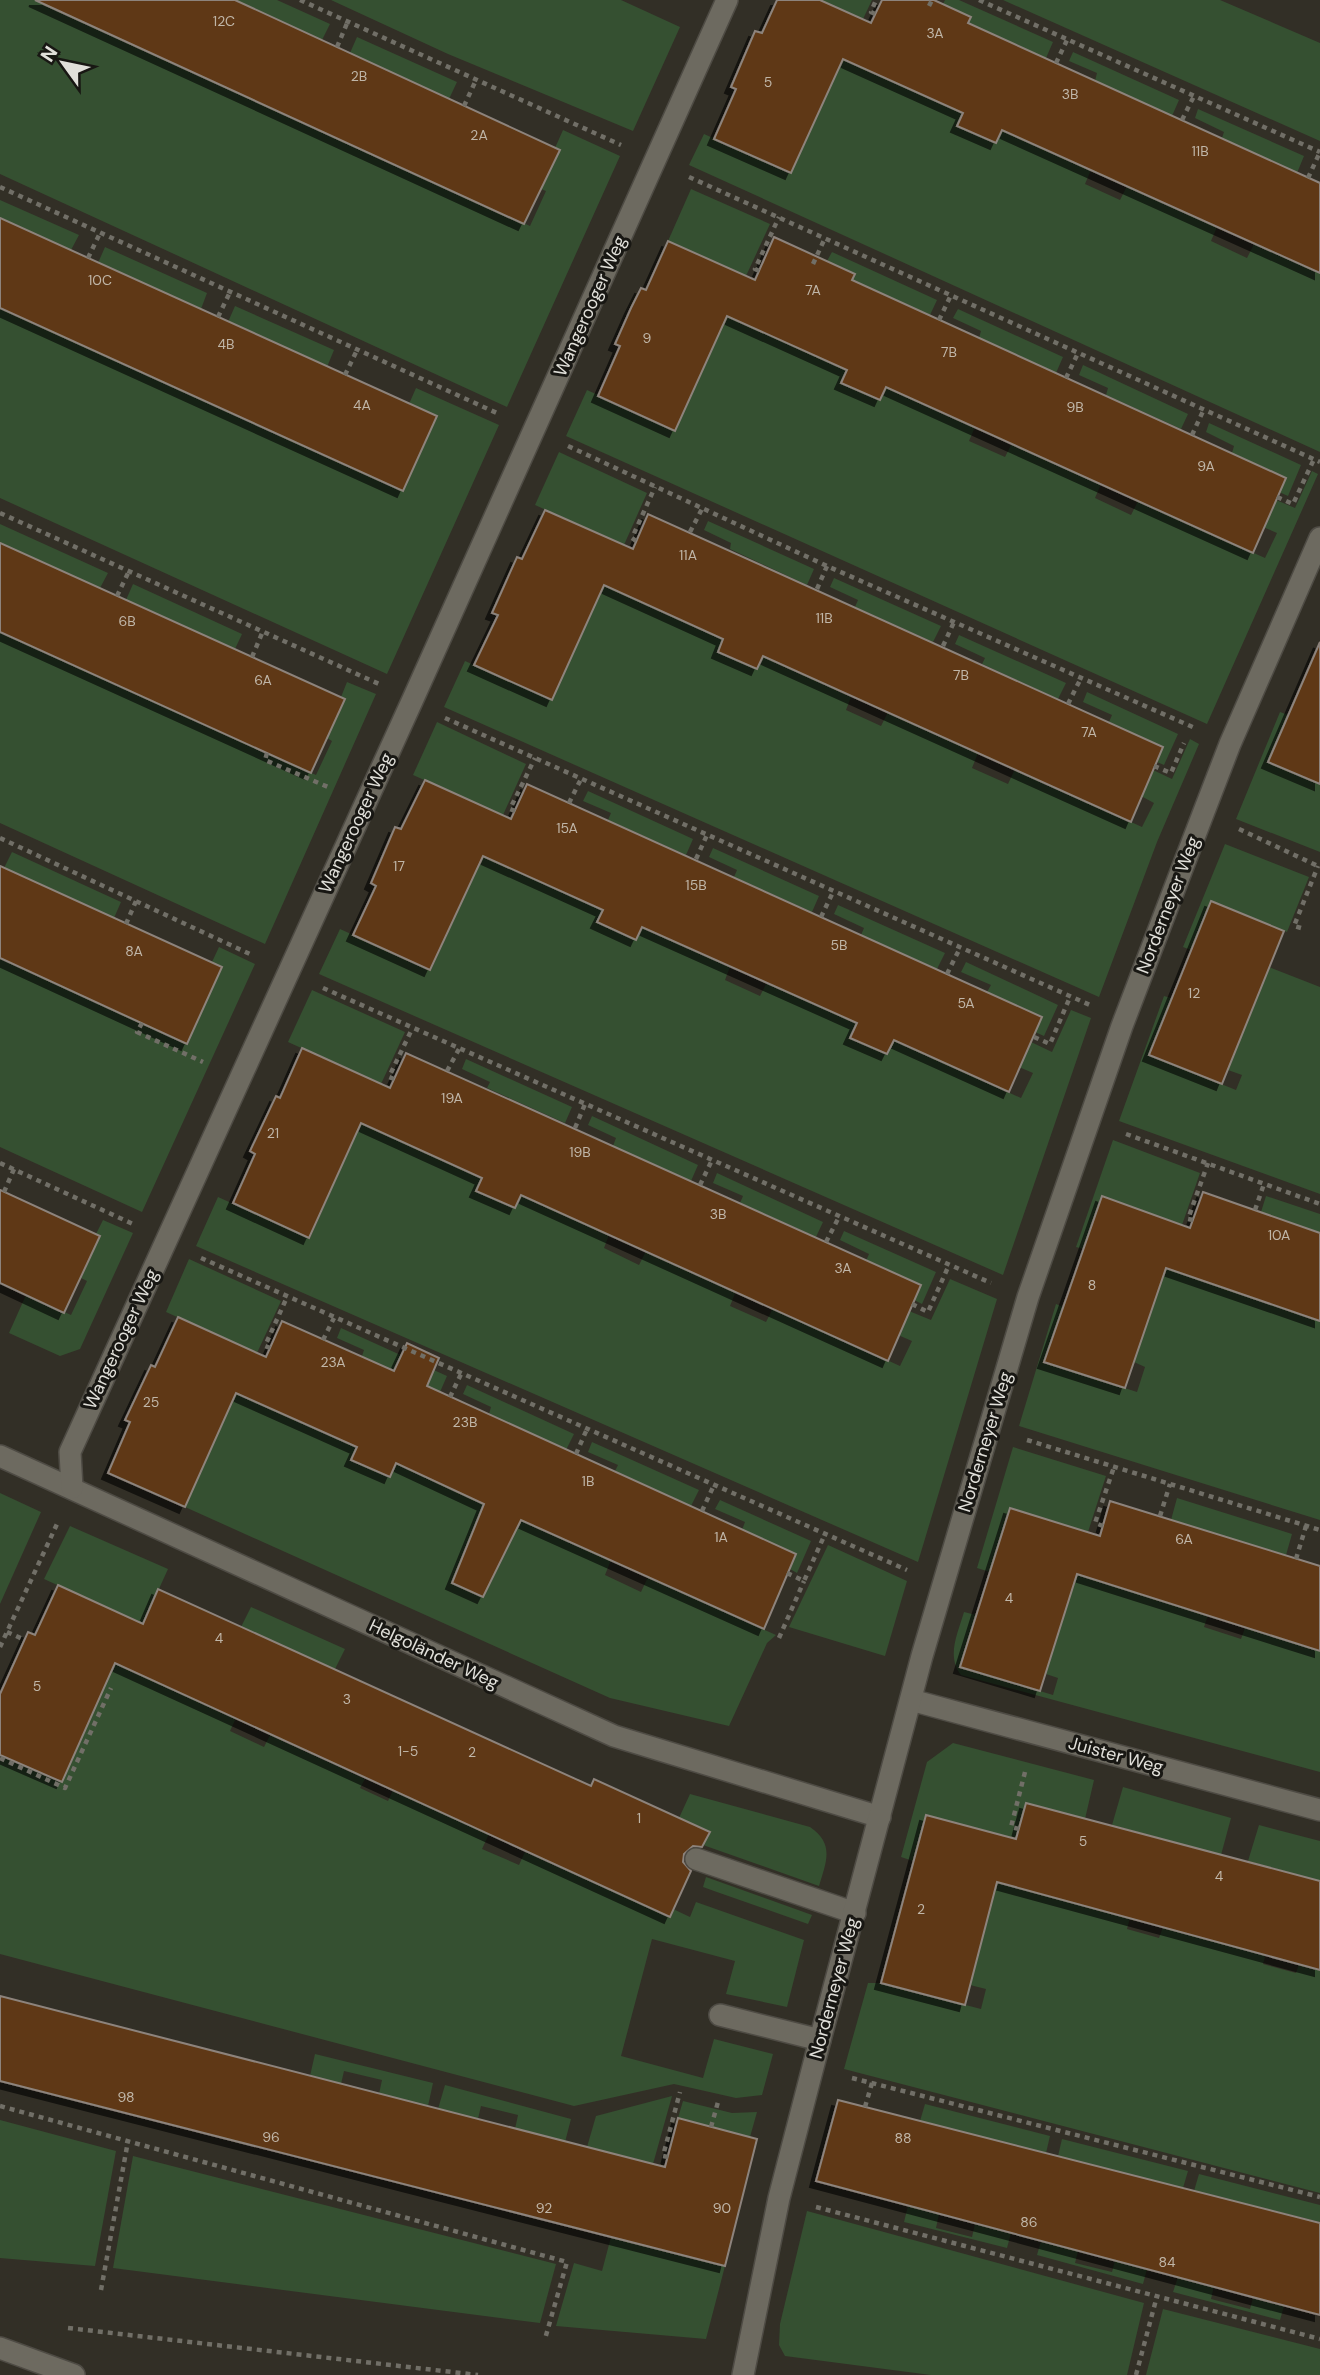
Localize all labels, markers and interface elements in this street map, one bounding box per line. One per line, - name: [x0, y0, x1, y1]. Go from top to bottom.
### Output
- house number: 12C: [213, 12, 235, 30]
- house number: 3A: [926, 24, 944, 42]
- north arrow: [28, 28, 98, 98]
- text: N: [35, 41, 63, 67]
- house number: 2B: [351, 67, 367, 85]
- house number: 5: [764, 73, 772, 91]
- house number: 3B: [1062, 85, 1078, 103]
- house number: 2A: [470, 126, 488, 144]
- house number: 11B: [1191, 142, 1209, 160]
- street label: Wangerooger Weg: [548, 232, 632, 380]
- house number: 10C: [88, 271, 112, 289]
- house number: 7A: [805, 281, 821, 299]
- house number: 9: [643, 329, 652, 347]
- house number: 4B: [218, 335, 234, 353]
- house number: 7B: [941, 343, 957, 361]
- house number: 4A: [353, 396, 371, 414]
- house number: 9B: [1066, 398, 1084, 416]
- house number: 9A: [1197, 457, 1215, 475]
- house number: 11A: [679, 546, 697, 564]
- house number: 11B: [815, 609, 833, 627]
- house number: 6B: [118, 612, 136, 630]
- house number: 7B: [953, 666, 969, 684]
- house number: 6A: [254, 671, 272, 689]
- house number: 7A: [1081, 723, 1097, 741]
- street label: Wangerooger Weg: [313, 749, 399, 897]
- house number: 15A: [556, 819, 578, 837]
- street label: Norderneyer Weg: [1131, 833, 1205, 977]
- house number: 17: [393, 857, 405, 875]
- house number: 15B: [685, 876, 707, 894]
- house number: 5B: [831, 936, 847, 954]
- house number: 8A: [125, 942, 143, 960]
- house number: 12: [1188, 984, 1200, 1002]
- house number: 5A: [957, 994, 975, 1012]
- house number: 19A: [441, 1089, 463, 1107]
- house number: 21: [267, 1124, 279, 1142]
- house number: 19B: [569, 1143, 591, 1161]
- house number: 3B: [710, 1205, 726, 1223]
- house number: 10A: [1268, 1226, 1290, 1244]
- house number: 3A: [834, 1259, 852, 1277]
- street label: Wangerooger Weg: [78, 1265, 164, 1413]
- house number: 8: [1088, 1276, 1096, 1294]
- house number: 23A: [320, 1353, 346, 1371]
- street label: Norderneyer Weg: [952, 1369, 1018, 1515]
- house number: 25: [143, 1393, 159, 1411]
- house number: 23B: [453, 1413, 477, 1431]
- house number: 1B: [582, 1472, 594, 1490]
- house number: 1A: [714, 1528, 728, 1546]
- house number: 6A: [1175, 1530, 1193, 1548]
- house number: 4: [1005, 1589, 1014, 1607]
- street label: Helgoländer Weg: [365, 1613, 503, 1695]
- house number: 4: [215, 1629, 224, 1647]
- house number: 5: [33, 1677, 41, 1695]
- house number: 3: [343, 1690, 351, 1708]
- street label: Juister Weg: [1066, 1731, 1166, 1779]
- house number: 1-5: [398, 1742, 418, 1760]
- house number: 2: [468, 1743, 476, 1761]
- house number: 1: [637, 1809, 641, 1827]
- house number: 5: [1079, 1832, 1087, 1850]
- house number: 4: [1215, 1867, 1224, 1885]
- house number: 2: [917, 1900, 925, 1918]
- street label: Norderneyer Weg: [804, 1915, 864, 2061]
- house number: 98: [117, 2088, 135, 2106]
- house number: 96: [262, 2128, 280, 2146]
- house number: 88: [894, 2129, 912, 2147]
- house number: 92: [536, 2199, 552, 2217]
- house number: 90: [713, 2199, 731, 2217]
- house number: 86: [1020, 2213, 1038, 2231]
- house number: 84: [1158, 2253, 1176, 2271]

